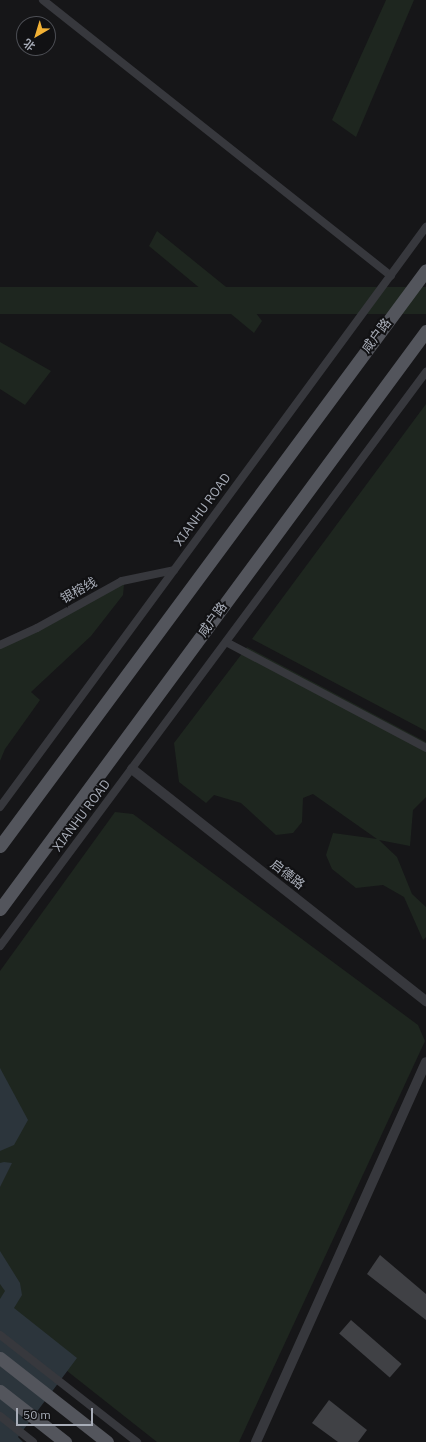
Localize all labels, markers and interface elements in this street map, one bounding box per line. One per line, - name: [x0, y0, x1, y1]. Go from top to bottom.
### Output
- north arrow: [16, 16, 56, 56]
- text: 北: [21, 36, 38, 54]
- street label: 咸户路: [359, 316, 395, 356]
- street label: XIANHU ROAD: [171, 471, 235, 549]
- street label: 银榕线: [58, 575, 100, 607]
- street label: 咸户路: [195, 600, 231, 640]
- street label: XIANHU ROAD: [50, 777, 114, 855]
- street label: 启德路: [267, 857, 307, 893]
- scale bar: [18, 1400, 95, 1426]
- text: 50 m: [23, 1407, 51, 1422]

